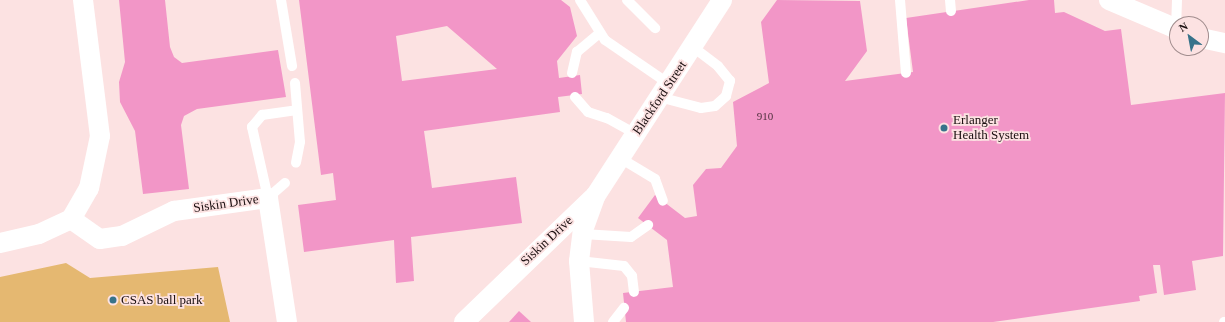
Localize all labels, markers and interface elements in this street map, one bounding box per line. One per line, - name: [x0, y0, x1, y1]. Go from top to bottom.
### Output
- north arrow: [1169, 16, 1209, 56]
- text: N: [1177, 19, 1190, 34]
- street label: Blackford Street: [630, 58, 690, 138]
- house number: 910: [757, 109, 773, 123]
- place label: Erlanger Health System: [953, 113, 1029, 144]
- marker: Erlanger Health System: [938, 122, 950, 134]
- street label: Siskin Drive: [193, 192, 259, 216]
- street label: Siskin Drive: [518, 213, 576, 269]
- place label: CSAS ball park: [121, 292, 203, 308]
- marker: CSAS ball park: [108, 295, 118, 305]

